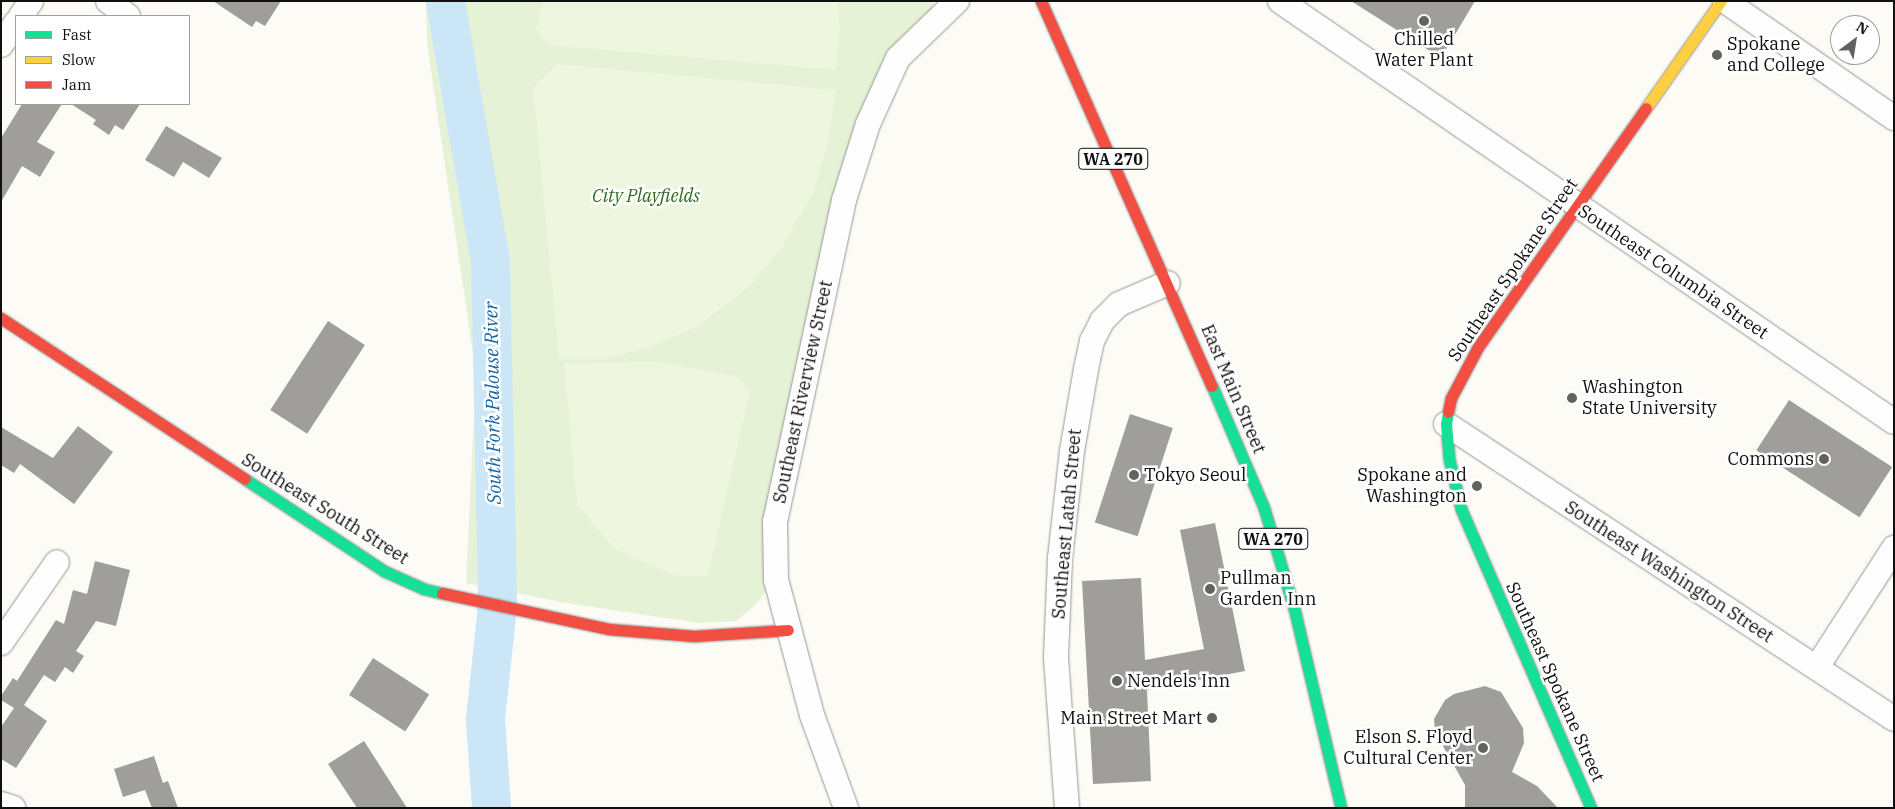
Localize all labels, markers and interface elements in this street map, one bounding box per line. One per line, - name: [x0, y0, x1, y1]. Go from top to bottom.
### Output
- legend: [15, 15, 190, 105]
- marker: Chilled Water Plant: [1418, 15, 1430, 27]
- north arrow: [1830, 15, 1880, 65]
- text: N: [1853, 17, 1872, 39]
- text: Fast: [62, 25, 92, 44]
- place label: Chilled Water Plant: [1375, 29, 1473, 72]
- place label: Spokane and College: [1727, 34, 1825, 76]
- marker: Spokane and College: [1711, 49, 1723, 61]
- text: Slow: [62, 50, 95, 69]
- text: Jam: [62, 75, 91, 94]
- road number: WA 270: [1078, 146, 1148, 172]
- street label: Southeast Spokane Street: [1444, 174, 1582, 366]
- park label: City Playfields: [592, 185, 700, 207]
- street label: Southeast Columbia Street: [1574, 200, 1772, 344]
- street label: Southeast Riverview Street: [769, 279, 837, 505]
- water label: South Fork Palouse River: [480, 301, 506, 505]
- street label: East Main Street: [1196, 321, 1270, 457]
- place label: Washington State University: [1582, 377, 1717, 419]
- marker: Washington State University: [1566, 392, 1578, 404]
- street label: Southeast Latah Street: [1048, 428, 1086, 620]
- place label: Commons: [1728, 448, 1814, 470]
- street label: Southeast South Street: [238, 449, 412, 569]
- marker: Commons: [1818, 453, 1830, 465]
- place label: Tokyo Seoul: [1144, 464, 1246, 486]
- place label: Spokane and Washington: [1357, 465, 1467, 508]
- marker: Tokyo Seoul: [1128, 469, 1140, 481]
- marker: Spokane and Washington: [1471, 480, 1483, 492]
- street label: Southeast Washington Street: [1561, 496, 1777, 648]
- road number: WA 270: [1238, 526, 1308, 552]
- place label: Pullman Garden Inn: [1220, 568, 1316, 610]
- street label: Southeast Spokane Street: [1501, 579, 1609, 785]
- marker: Pullman Garden Inn: [1204, 583, 1216, 595]
- place label: Nendels Inn: [1127, 670, 1230, 692]
- marker: Nendels Inn: [1111, 675, 1123, 687]
- place label: Main Street Mart: [1060, 707, 1202, 729]
- marker: Main Street Mart: [1206, 712, 1218, 724]
- place label: Elson S. Floyd Cultural Center: [1343, 727, 1473, 770]
- marker: Elson S. Floyd Cultural Center: [1477, 742, 1489, 754]

